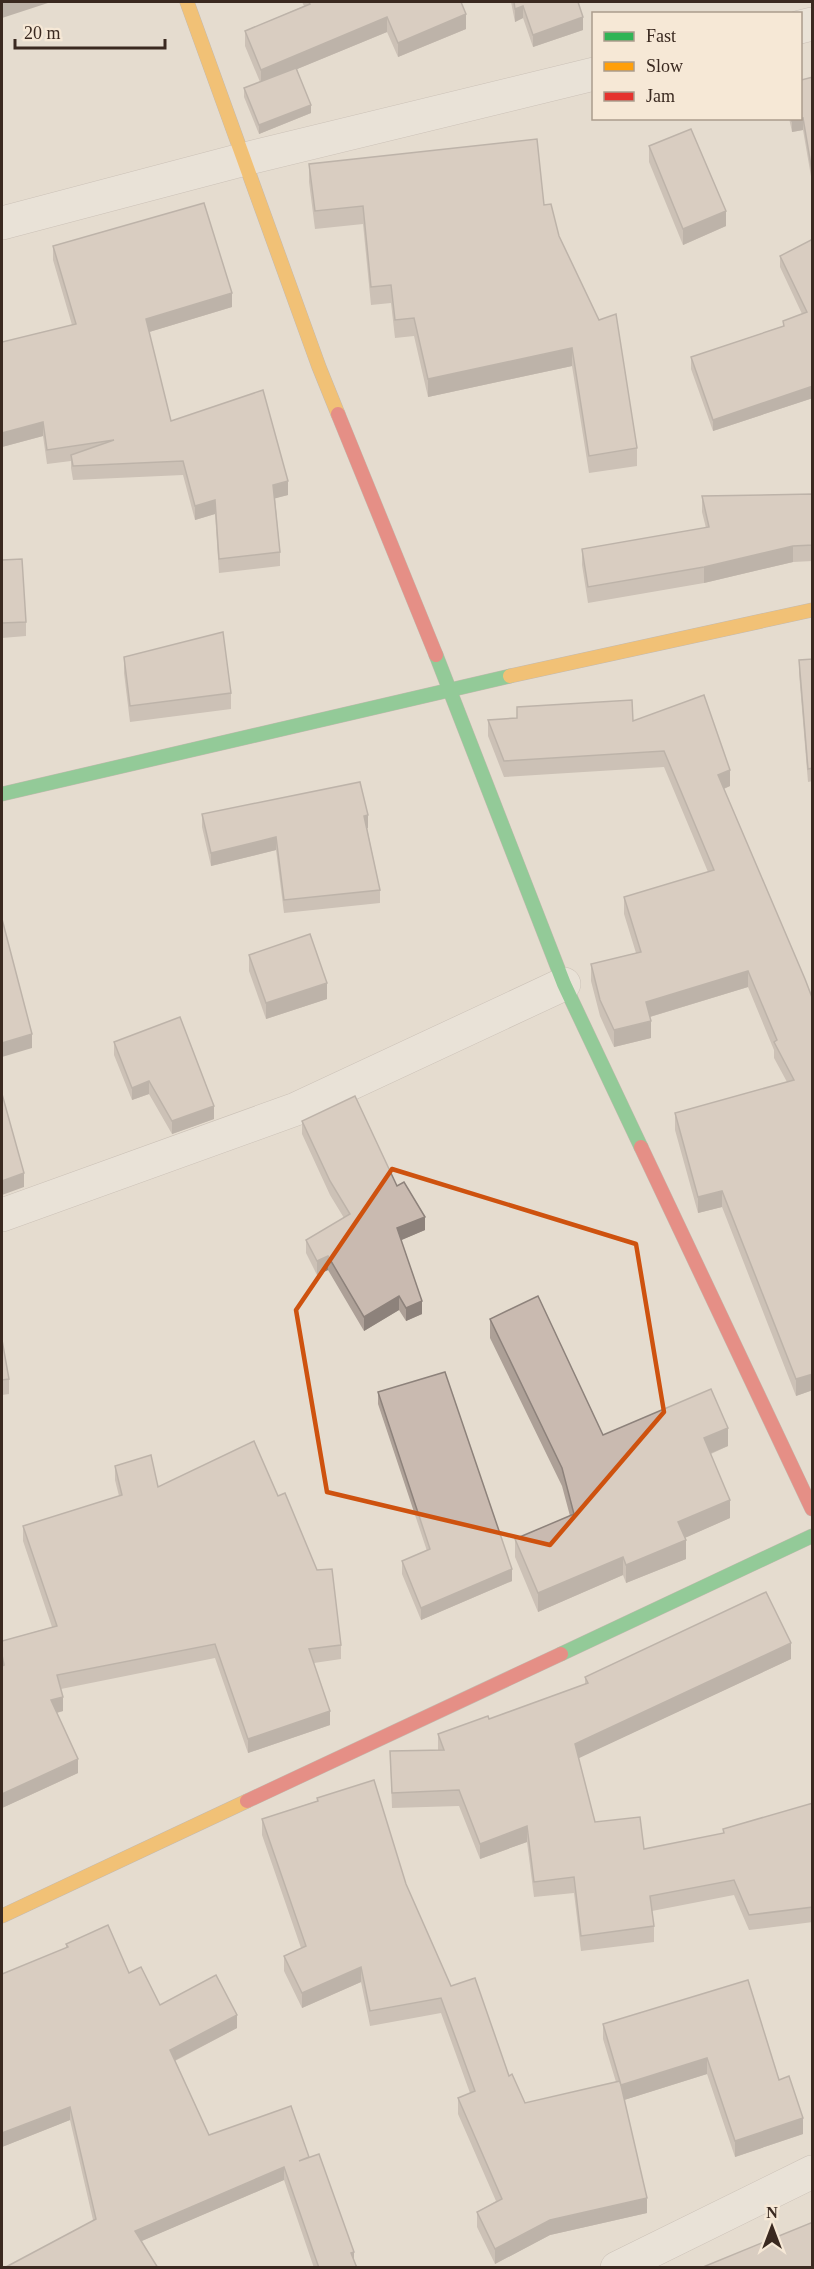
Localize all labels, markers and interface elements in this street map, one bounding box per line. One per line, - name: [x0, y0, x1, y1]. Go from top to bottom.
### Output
- scale bar: [15, 12, 165, 50]
- legend: [592, 12, 802, 120]
- text: 20 m: [24, 23, 61, 43]
- text: Fast: [646, 26, 676, 46]
- text: Slow: [646, 56, 683, 76]
- text: Jam: [646, 86, 675, 106]
- north arrow: [742, 2197, 802, 2257]
- text: N: [766, 2204, 778, 2221]

